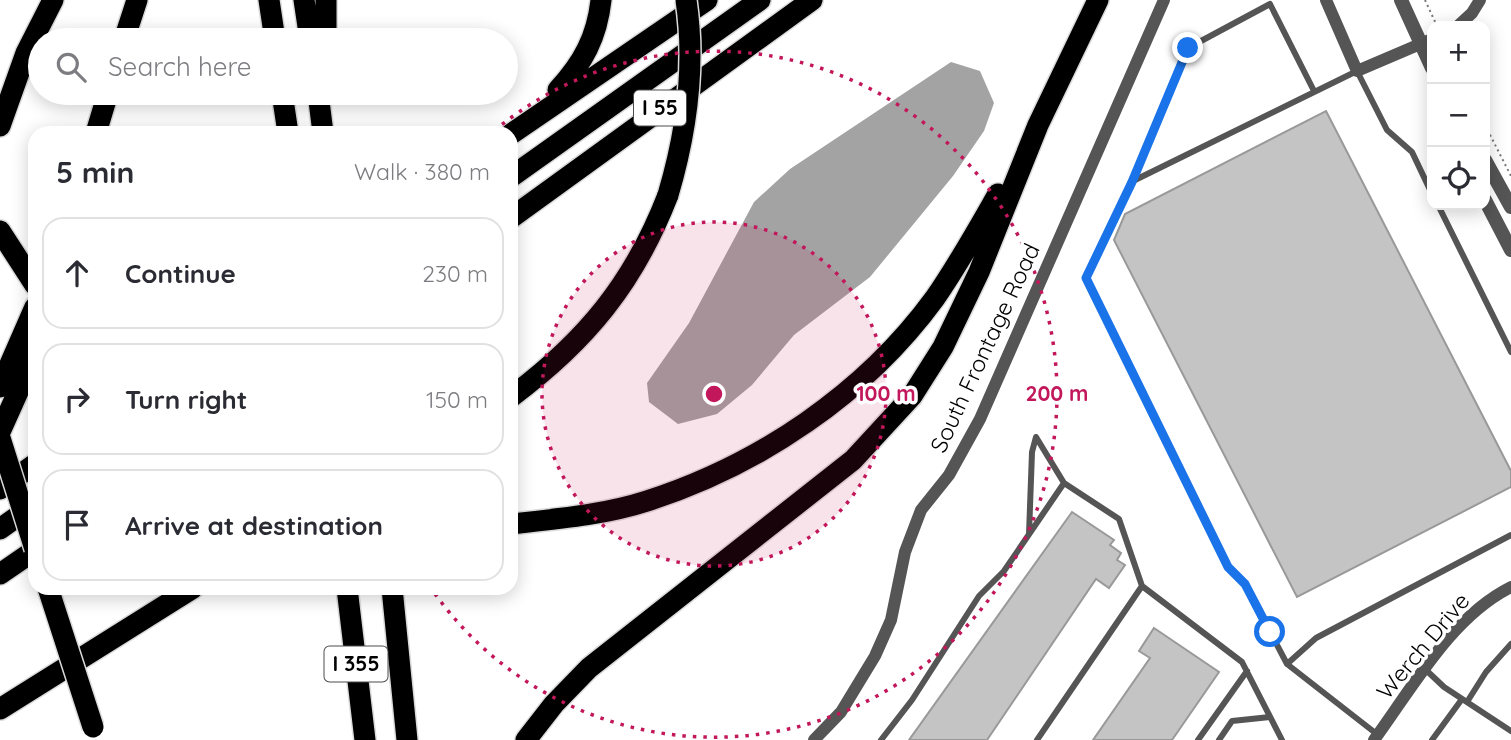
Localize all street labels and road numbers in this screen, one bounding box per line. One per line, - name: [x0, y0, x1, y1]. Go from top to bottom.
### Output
- road number: I 55: [634, 90, 686, 126]
- street label: South Frontage Road: [923, 239, 1046, 457]
- street label: Werch Drive: [1370, 587, 1475, 705]
- road number: I 355: [324, 646, 388, 682]

